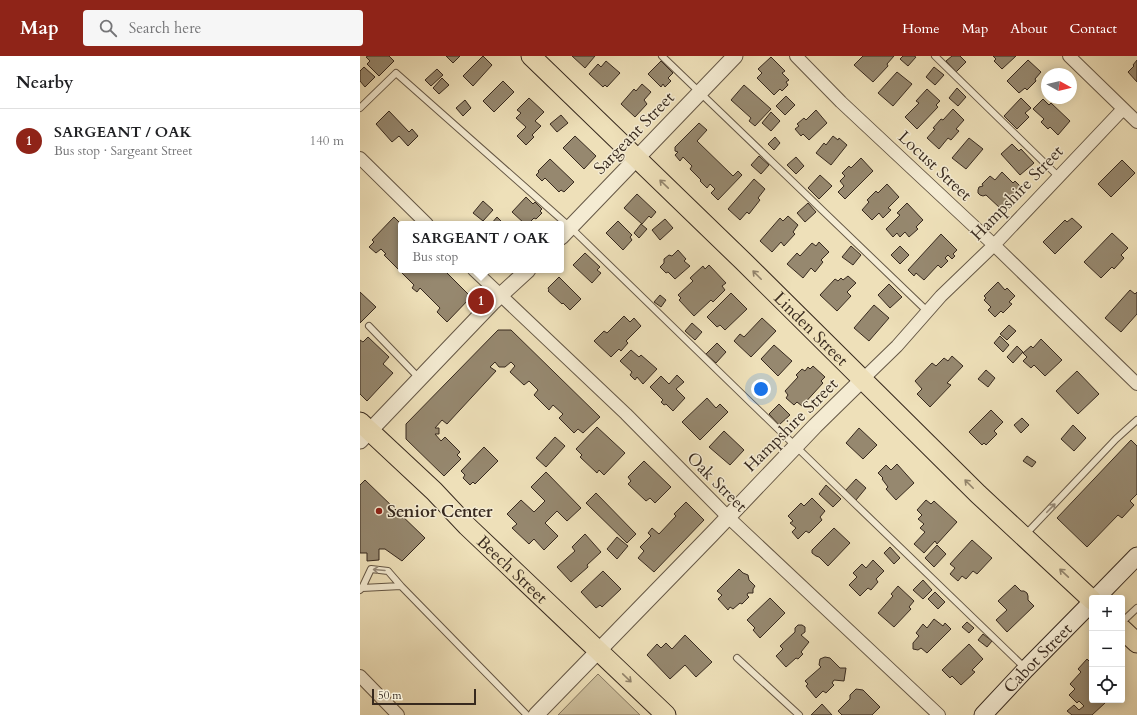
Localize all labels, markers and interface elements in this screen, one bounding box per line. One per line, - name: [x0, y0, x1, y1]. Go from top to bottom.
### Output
- search box: [83, 10, 363, 46]
- text: Map: [20, 15, 59, 41]
- icon: search: [97, 17, 119, 39]
- text: Search here: [129, 18, 201, 38]
- text: Home: [902, 19, 940, 38]
- text: Map: [962, 19, 988, 38]
- text: About: [1010, 19, 1047, 38]
- text: Contact: [1069, 19, 1117, 38]
- north arrow: [1041, 68, 1077, 104]
- text: Nearby: [16, 71, 73, 94]
- street label: Sargeant Street: [589, 86, 680, 180]
- text: SARGEANT / OAK: [54, 122, 192, 142]
- street label: Locust Street: [893, 126, 977, 207]
- text: 1: [26, 132, 32, 150]
- text: 140 m: [310, 132, 344, 150]
- street label: Hampshire Street: [966, 140, 1069, 246]
- text: Bus stop · Sargeant Street: [54, 142, 192, 160]
- one-way arrow: [659, 179, 669, 189]
- popup: [398, 221, 564, 273]
- text: SARGEANT / OAK: [412, 228, 550, 248]
- text: Bus stop: [412, 248, 458, 266]
- one-way arrow: [752, 270, 762, 280]
- pin: 1: [468, 286, 494, 316]
- street label: Linden Street: [769, 286, 854, 371]
- street label: Hampshire Street: [739, 373, 843, 477]
- your location: [751, 379, 771, 399]
- street label: Oak Street: [682, 447, 753, 518]
- one-way arrow: [964, 479, 974, 489]
- place label: Senior Center: [387, 500, 493, 523]
- one-way arrow: [1046, 503, 1056, 513]
- marker: Senior Center: [374, 506, 384, 516]
- street label: Beech Street: [472, 530, 553, 609]
- one-way arrow: [373, 566, 386, 573]
- one-way arrow: [1058, 569, 1069, 578]
- map controls: [1089, 595, 1125, 703]
- button: +: [1089, 595, 1125, 631]
- street label: Cabot Street: [998, 617, 1077, 698]
- button: −: [1089, 631, 1125, 667]
- button: locate: [1089, 667, 1125, 703]
- one-way arrow: [622, 673, 632, 682]
- scale bar: [372, 687, 476, 706]
- text: 50 m: [378, 688, 402, 703]

